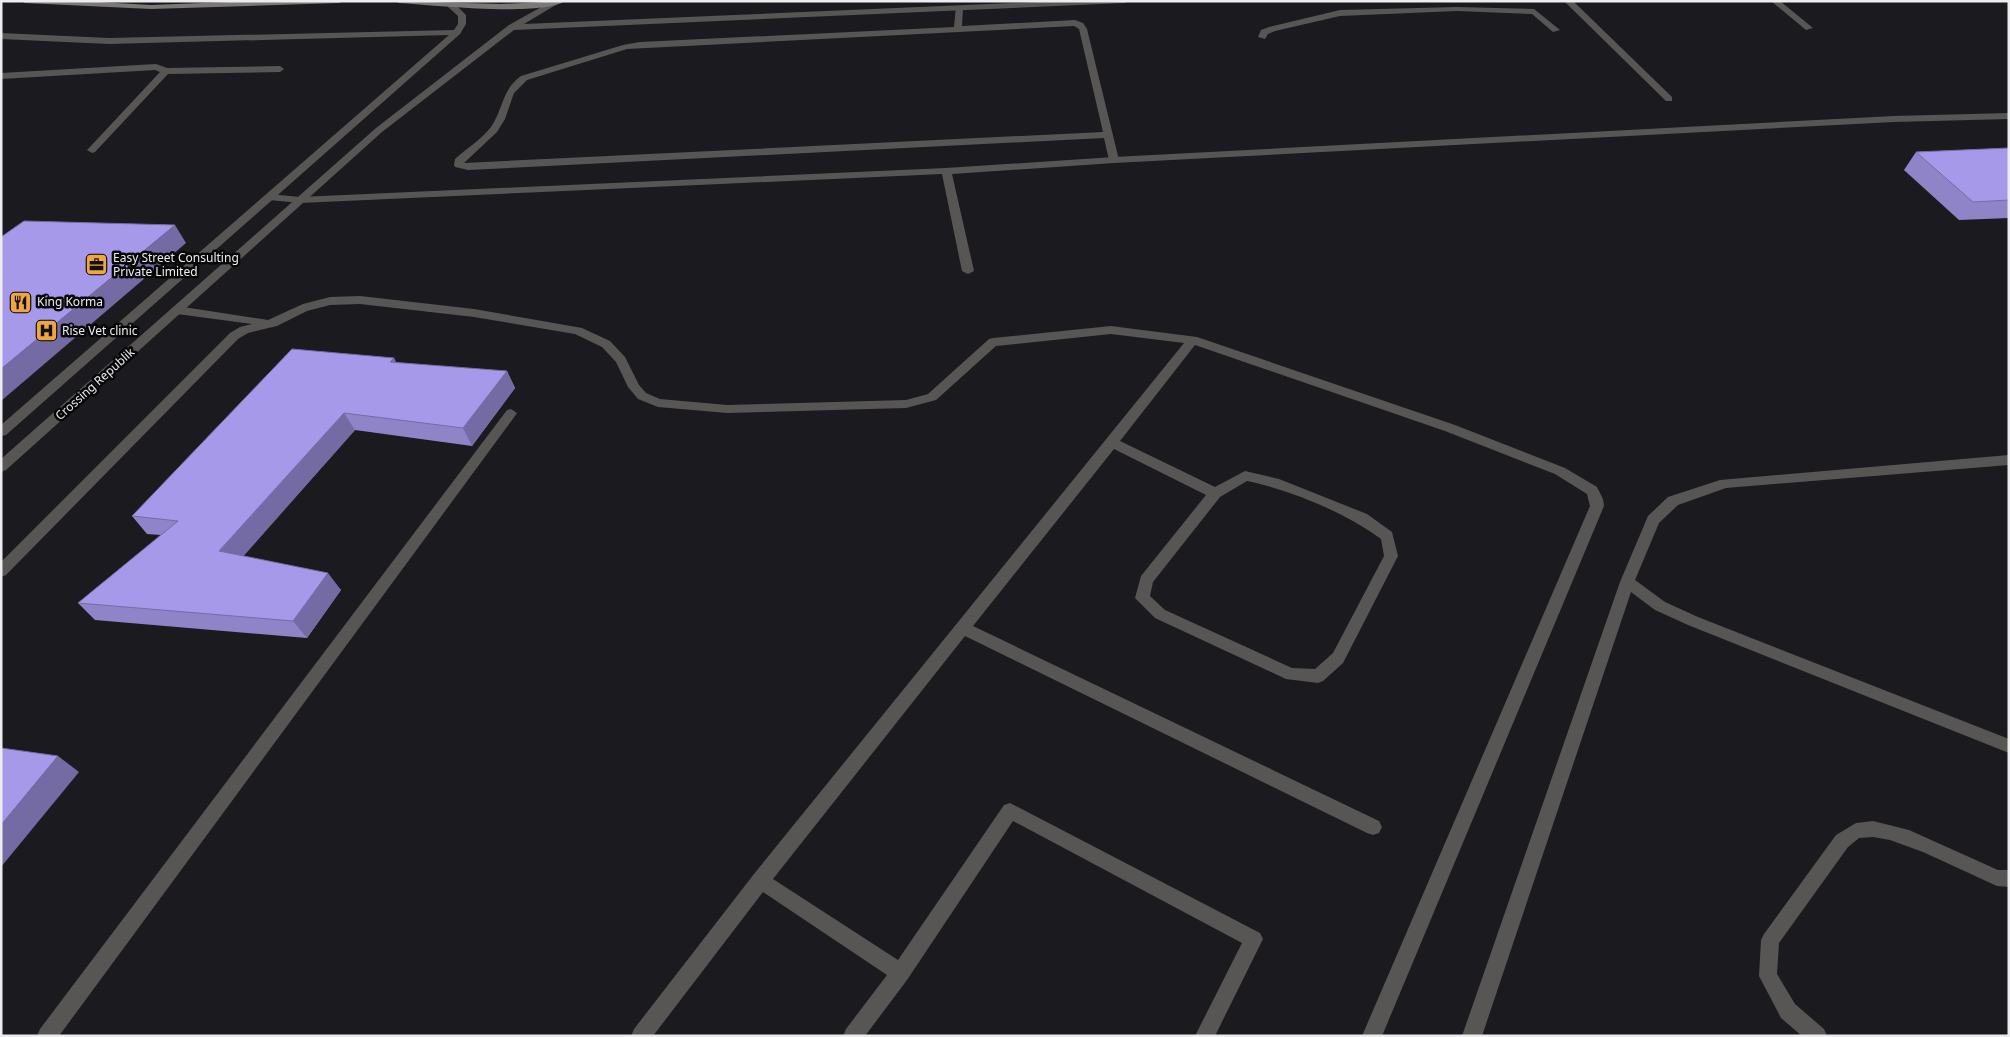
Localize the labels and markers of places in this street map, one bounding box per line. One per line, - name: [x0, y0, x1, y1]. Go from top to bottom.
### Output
- place label: Easy Street Consulting Private Limited: [113, 249, 239, 280]
- office icon: Easy Street Consulting Private Limited: [85, 253, 109, 277]
- restaurant icon: King Korma: [9, 290, 33, 314]
- place label: King Korma: [37, 293, 103, 310]
- hospital icon: Rise Vet clinic: [34, 319, 58, 343]
- place label: Rise Vet clinic: [62, 322, 138, 339]

